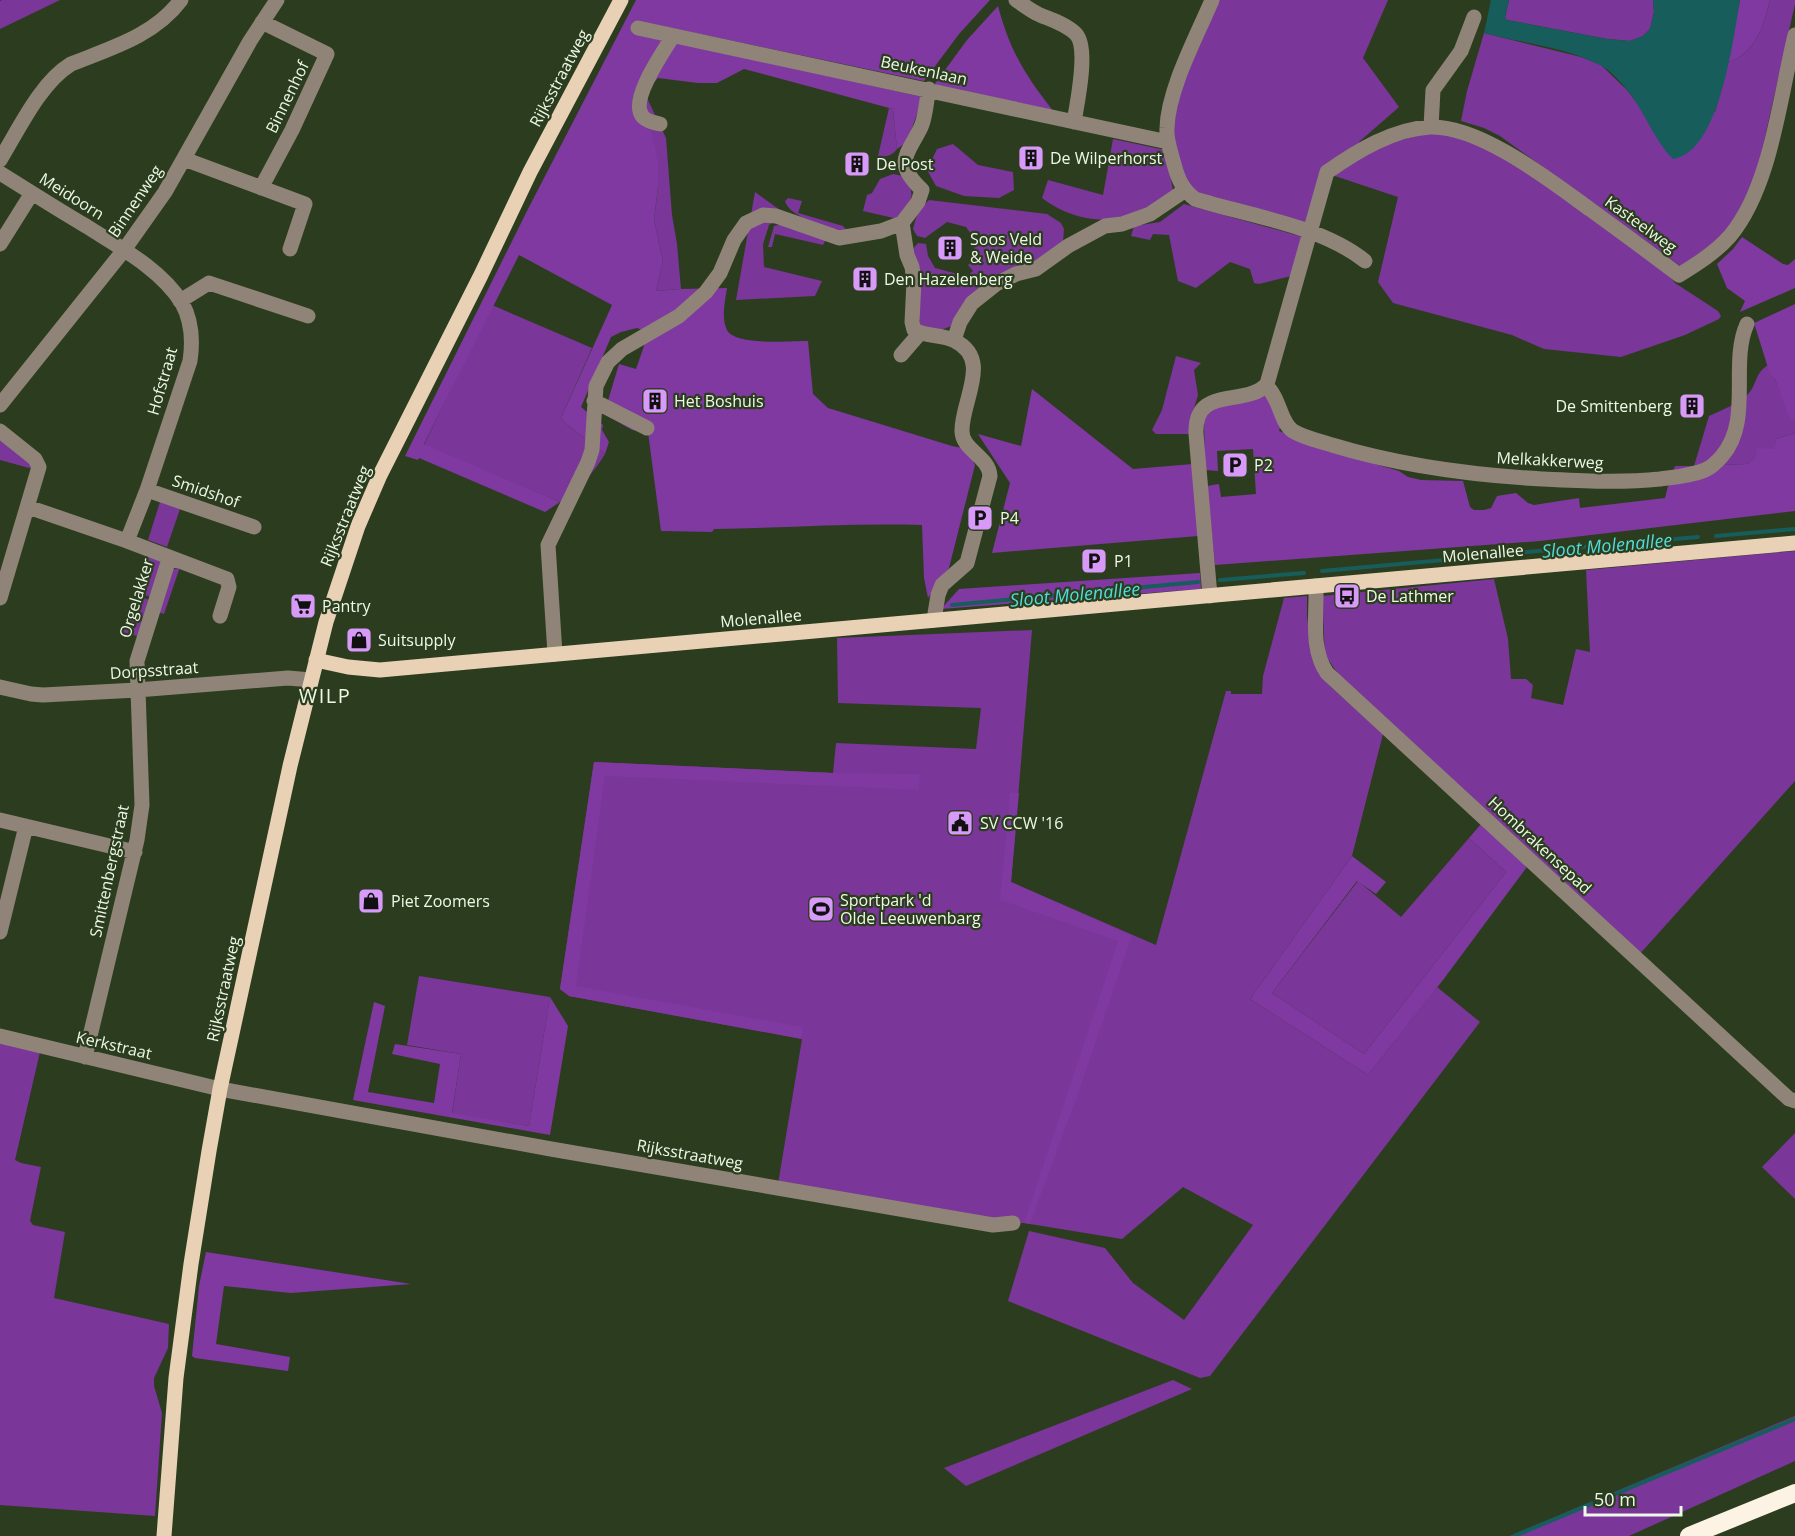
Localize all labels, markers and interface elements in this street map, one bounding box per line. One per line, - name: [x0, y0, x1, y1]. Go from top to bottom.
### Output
- street label: Rijksstraatweg: [524, 25, 594, 131]
- street label: Beukenlaan: [879, 50, 969, 90]
- street label: Binnenhof: [260, 56, 315, 137]
- building icon: De Wilperhorst: [1016, 143, 1046, 173]
- place label: De Wilperhorst: [1050, 147, 1163, 169]
- building icon: De Post: [842, 149, 872, 179]
- place label: De Post: [876, 153, 934, 175]
- street label: Binnenweg: [103, 160, 167, 242]
- street label: Meidoorn: [35, 167, 109, 225]
- street label: Kasteelweg: [1601, 190, 1682, 258]
- place label: Soos Veld & Weide: [970, 228, 1042, 268]
- building icon: Soos Veld & Weide: [935, 233, 965, 263]
- building icon: Den Hazelenberg: [850, 264, 880, 294]
- place label: Den Hazelenberg: [884, 268, 1013, 290]
- street label: Hofstraat: [142, 344, 182, 418]
- building icon: Het Boshuis: [640, 386, 670, 416]
- place label: Het Boshuis: [674, 390, 764, 412]
- building icon: De Smittenberg: [1677, 391, 1707, 421]
- place label: De Smittenberg: [1555, 395, 1672, 417]
- street label: Melkakkerweg: [1496, 446, 1604, 474]
- parking icon: P2: [1220, 450, 1250, 480]
- place label: P2: [1254, 454, 1273, 476]
- street label: Rijksstraatweg: [315, 462, 375, 570]
- street label: Smidshof: [169, 469, 244, 513]
- parking icon: P4: [965, 503, 995, 533]
- place label: P4: [1000, 507, 1019, 529]
- water label: Sloot Molenallee: [1541, 527, 1673, 563]
- street label: Molenallee: [1441, 538, 1525, 568]
- parking icon: P1: [1079, 546, 1109, 576]
- place label: P1: [1114, 550, 1133, 572]
- street label: Orgelakker: [114, 555, 159, 640]
- water label: Sloot Molenallee: [1009, 576, 1141, 612]
- bus stop icon: De Lathmer: [1332, 581, 1362, 611]
- place label: De Lathmer: [1366, 585, 1454, 607]
- supermarket icon: Pantry: [288, 591, 318, 621]
- place label: Pantry: [322, 595, 372, 617]
- street label: Molenallee: [719, 603, 803, 633]
- shop icon: Suitsupply: [344, 625, 374, 655]
- place label: Suitsupply: [378, 629, 456, 651]
- street label: Dorpsstraat: [109, 656, 199, 684]
- district label: WILP: [299, 682, 351, 709]
- street label: Hombrakensepad: [1484, 791, 1596, 899]
- street label: Smittenbergstraat: [84, 802, 134, 939]
- public building icon: SV CCW '16: [945, 808, 975, 838]
- place label: SV CCW '16: [980, 812, 1063, 834]
- shop icon: Piet Zoomers: [356, 886, 386, 916]
- place label: Sportpark 'd Olde Leeuwenbarg: [840, 889, 981, 929]
- place label: Piet Zoomers: [391, 890, 490, 912]
- sports icon: Sportpark 'd Olde Leeuwenbarg: [806, 894, 836, 924]
- street label: Rijksstraatweg: [201, 934, 245, 1044]
- street label: Kerkstraat: [74, 1026, 154, 1064]
- street label: Rijksstraatweg: [635, 1134, 745, 1174]
- scale bar: [1585, 1479, 1681, 1517]
- text: 50 m: [1594, 1487, 1636, 1511]

